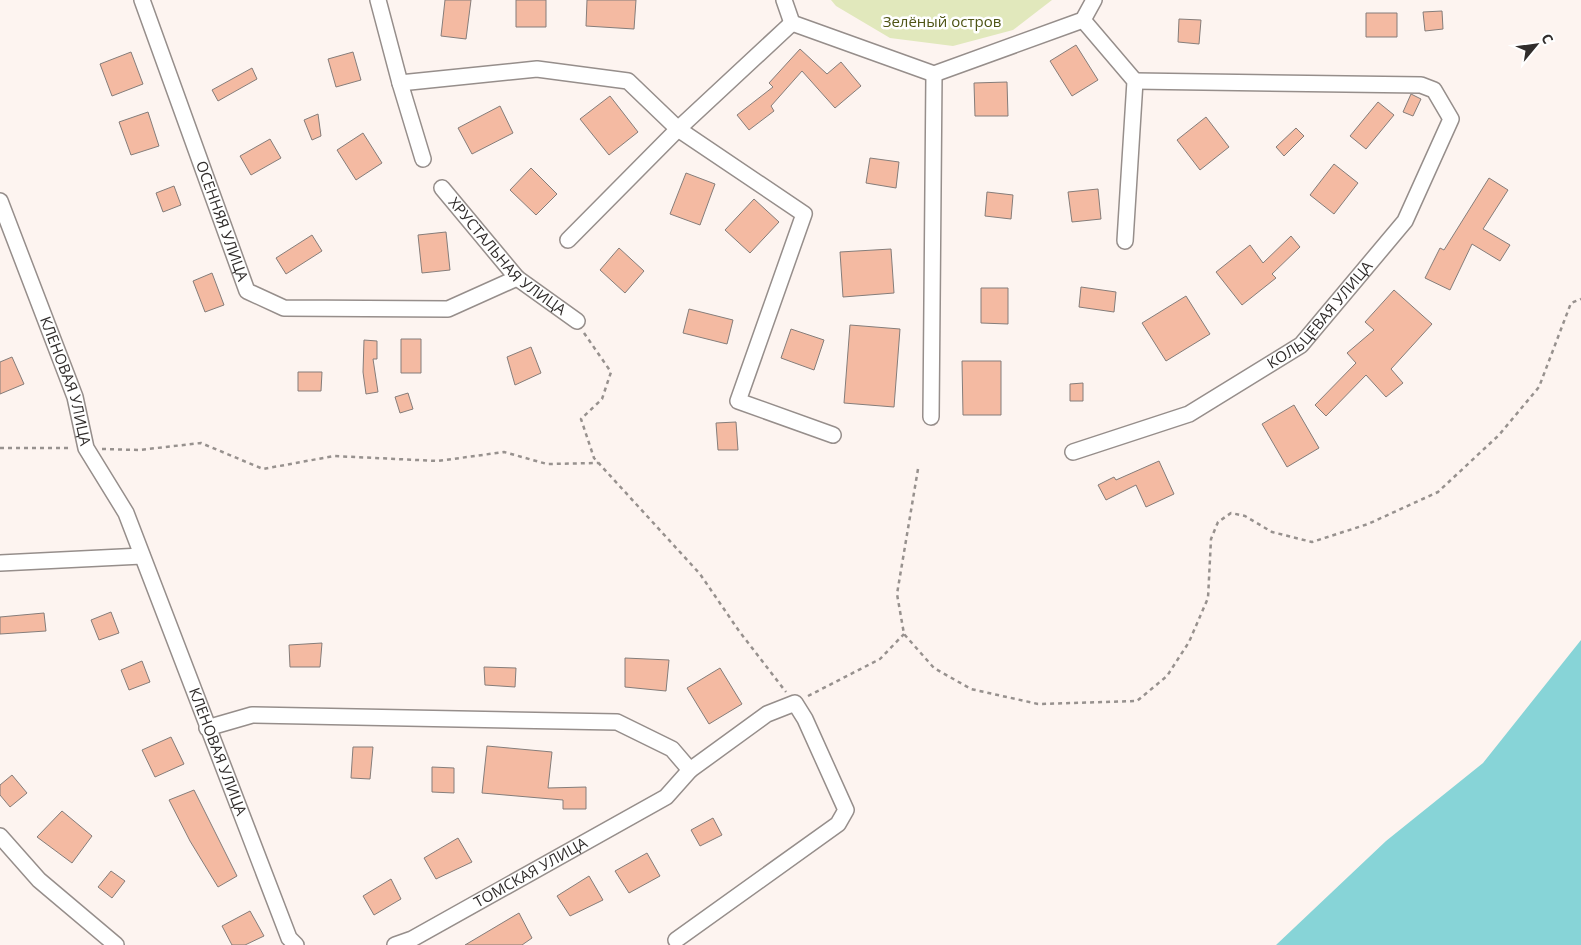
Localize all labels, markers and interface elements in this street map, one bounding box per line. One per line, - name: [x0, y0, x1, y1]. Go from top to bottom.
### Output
- park label: Зелёный остров: [883, 11, 1001, 31]
- north arrow: [1511, 20, 1561, 70]
- text: С: [1537, 30, 1558, 47]
- street label: ОСЕННЯЯ УЛИЦА: [192, 158, 254, 284]
- street label: ХРУСТАЛЬНАЯ УЛИЦА: [445, 192, 571, 319]
- street label: КОЛЬЦЕВАЯ УЛИЦА: [1263, 256, 1377, 373]
- street label: КЛЕНОВАЯ УЛИЦА: [36, 313, 96, 448]
- street label: КЛЕНОВАЯ УЛИЦА: [185, 685, 252, 818]
- street label: ТОМСКАЯ УЛИЦА: [470, 832, 591, 911]

